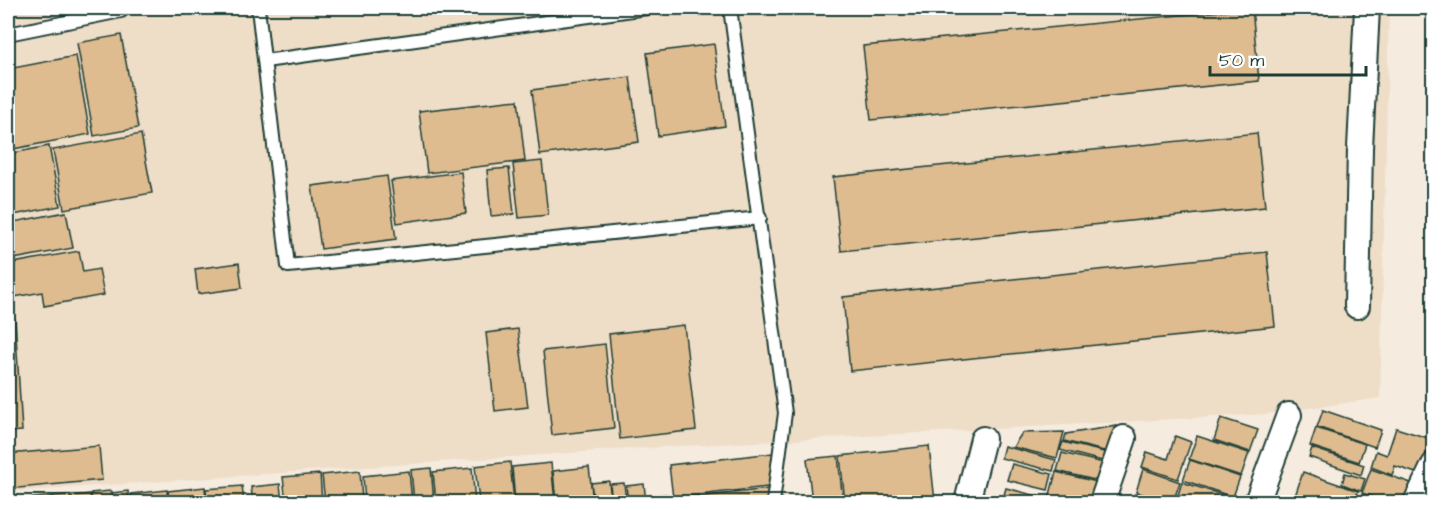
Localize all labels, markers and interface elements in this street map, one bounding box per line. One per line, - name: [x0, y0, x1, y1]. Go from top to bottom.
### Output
- scale bar: [1210, 39, 1366, 77]
- text: 50 m: [1219, 48, 1264, 73]

